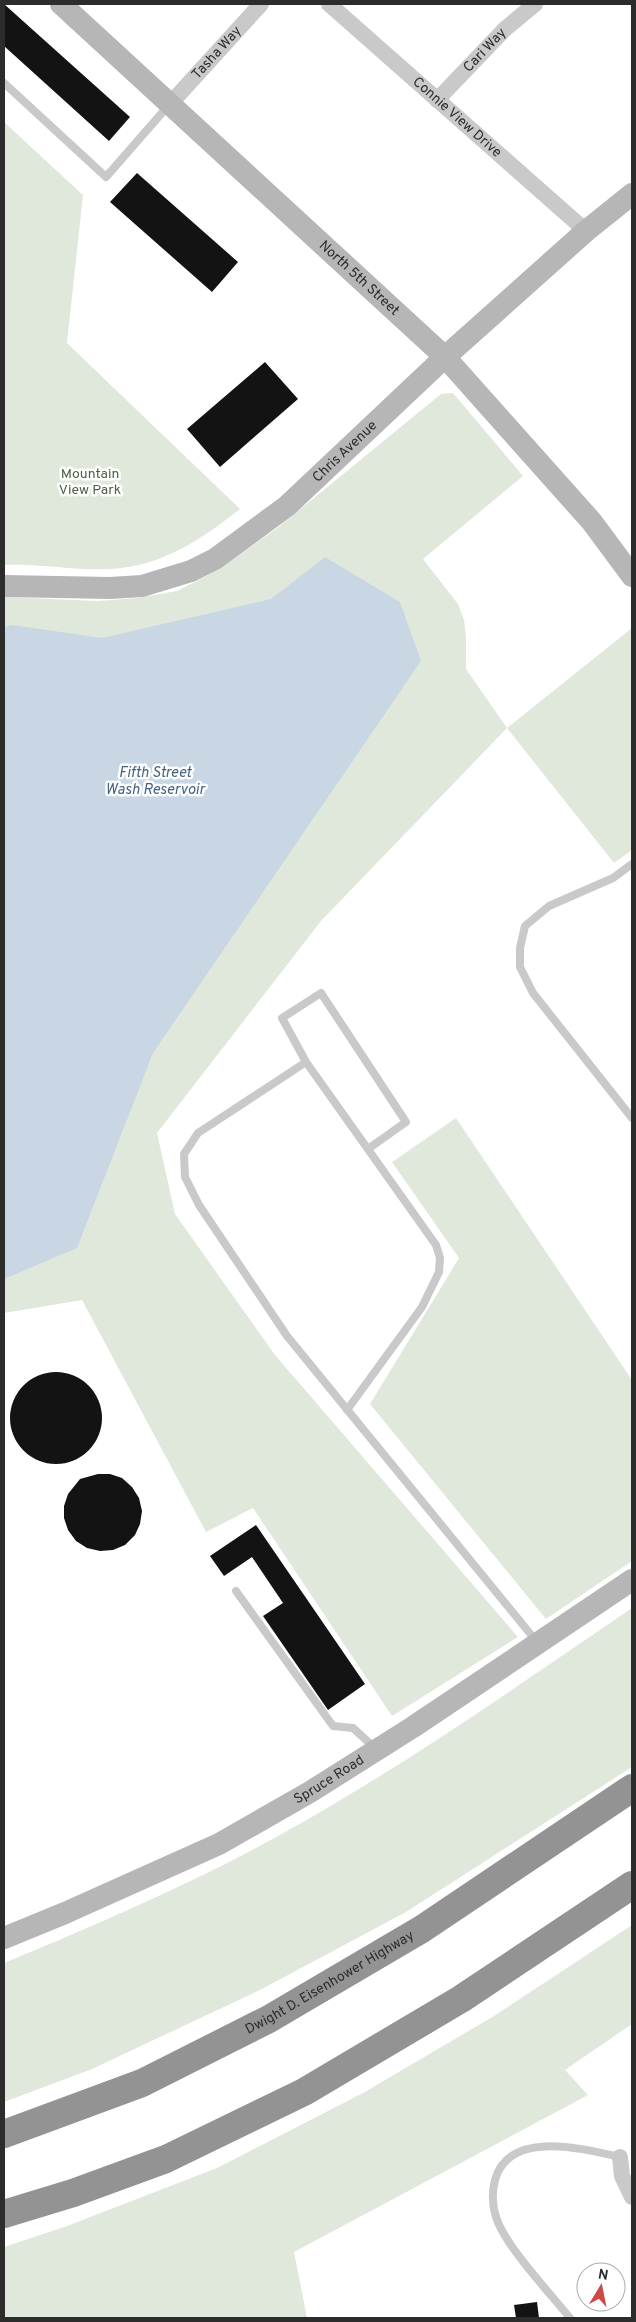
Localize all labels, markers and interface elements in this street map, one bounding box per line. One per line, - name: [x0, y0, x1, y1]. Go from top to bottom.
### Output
- street label: Tasha Way: [188, 23, 245, 83]
- street label: Cari Way: [460, 25, 510, 76]
- street label: Connie View Drive: [409, 73, 505, 161]
- street label: North 5th Street: [315, 237, 403, 319]
- street label: Chris Avenue: [309, 417, 381, 486]
- park label: Mountain View Park: [59, 466, 121, 499]
- water label: Fifth Street Wash Reservoir: [105, 764, 206, 800]
- street label: Spruce Road: [291, 1752, 367, 1808]
- street label: Dwight D. Eisenhower Highway: [242, 1927, 417, 2038]
- north arrow: [576, 2262, 626, 2312]
- text: N: [597, 2266, 609, 2285]

